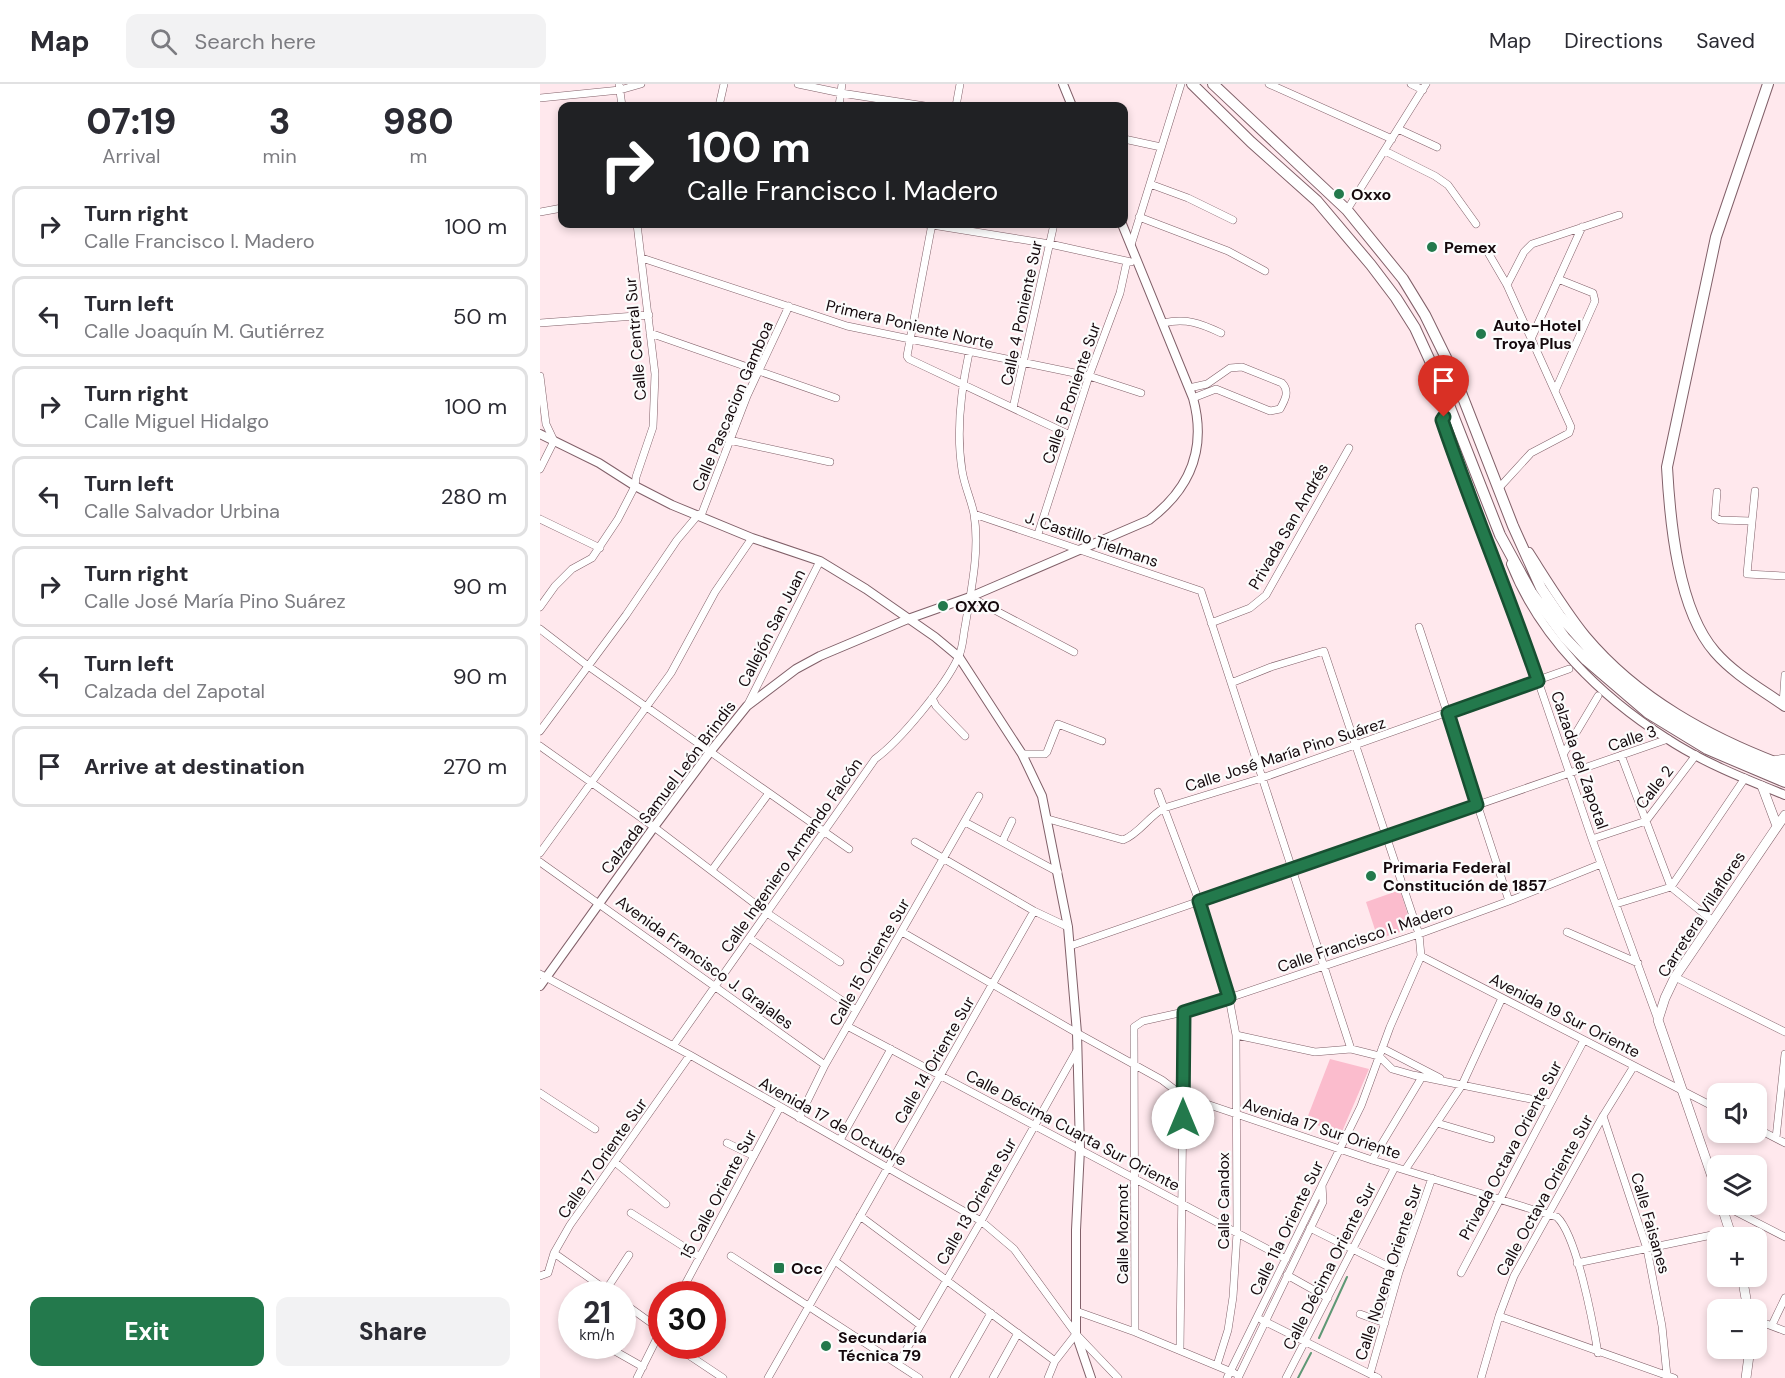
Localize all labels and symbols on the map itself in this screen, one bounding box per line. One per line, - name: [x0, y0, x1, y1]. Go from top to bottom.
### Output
- place label: Oxxo: [1351, 184, 1391, 205]
- marker: Oxxo: [1332, 187, 1346, 201]
- place label: Pemex: [1444, 237, 1496, 258]
- street label: Calle 4 Poniente Sur: [996, 238, 1047, 388]
- marker: Pemex: [1425, 240, 1439, 254]
- street label: Calle Central Sur: [620, 276, 651, 401]
- street label: Primera Poniente Norte: [824, 295, 996, 354]
- place label: Auto-Hotel Troya Plus: [1493, 315, 1581, 354]
- street label: Calle Pascacion Gamboa: [687, 318, 778, 495]
- street label: Calle 5 Poniente Sur: [1037, 320, 1106, 467]
- marker: Auto-Hotel Troya Plus: [1474, 327, 1488, 341]
- pin: [1418, 355, 1469, 417]
- street label: Privada San Andrés: [1244, 459, 1333, 593]
- street label: J. Castillo Tielmans: [1022, 507, 1161, 572]
- street label: Callejón San Juan: [733, 566, 810, 691]
- place label: OXXO: [955, 596, 1000, 617]
- marker: OXXO: [936, 599, 950, 613]
- street label: Calzada del Zapotal: [1546, 688, 1613, 832]
- street label: Calzada Samuel León Brindis: [596, 696, 740, 878]
- street label: Calle José María Pino Suárez: [1182, 712, 1388, 797]
- street label: Calle 3: [1605, 720, 1659, 757]
- street label: Calle Ingeniero Armando Falcón: [716, 754, 867, 957]
- street label: Calle 2: [1631, 761, 1678, 813]
- street label: Carretera Villaflores: [1653, 847, 1750, 981]
- place label: Primaria Federal Constitución de 1857: [1383, 857, 1547, 896]
- marker: Primaria Federal Constitución de 1857: [1364, 869, 1378, 883]
- street label: Avenida Francisco J. Grajales: [612, 891, 798, 1034]
- street label: Calle 15 Oriente Sur: [824, 895, 915, 1030]
- street label: Calle Francisco I. Madero: [1275, 898, 1456, 977]
- street label: Avenida 19 Sur Oriente: [1486, 968, 1644, 1063]
- street label: Calle 14 Oriente Sur: [889, 993, 980, 1128]
- street label: Privada Octava Oriente Sur: [1454, 1057, 1567, 1243]
- street label: Calle Décima Cuarta Sur Oriente: [962, 1065, 1183, 1196]
- street label: Avenida 17 de Octubre: [755, 1072, 910, 1171]
- position arrow: [1151, 1086, 1215, 1150]
- street label: Avenida 17 Sur Oriente: [1240, 1093, 1404, 1164]
- street label: Calle 17 Oriente Sur: [553, 1094, 652, 1223]
- street label: Calle Octava Oriente Sur: [1491, 1111, 1598, 1280]
- street label: 15 Calle Oriente Sur: [675, 1126, 762, 1263]
- street label: Calle 13 Oriente Sur: [931, 1134, 1021, 1269]
- street label: Calle Candox: [1213, 1152, 1234, 1250]
- street label: Calle 11a Oriente Sur: [1245, 1157, 1328, 1299]
- street label: Calle Faisanes: [1626, 1170, 1675, 1276]
- street label: Calle Décima Oriente Sur: [1278, 1179, 1381, 1353]
- street label: Calle Novena Oriente Sur: [1350, 1181, 1427, 1363]
- street label: Calle Mozmot: [1112, 1184, 1133, 1284]
- place label: Occ: [791, 1258, 823, 1279]
- marker: Occ: [772, 1261, 786, 1275]
- speed limit sign: 30: [648, 1281, 726, 1359]
- place label: Secundaria Técnica 79: [838, 1327, 927, 1366]
- marker: Secundaria Técnica 79: [819, 1339, 833, 1353]

